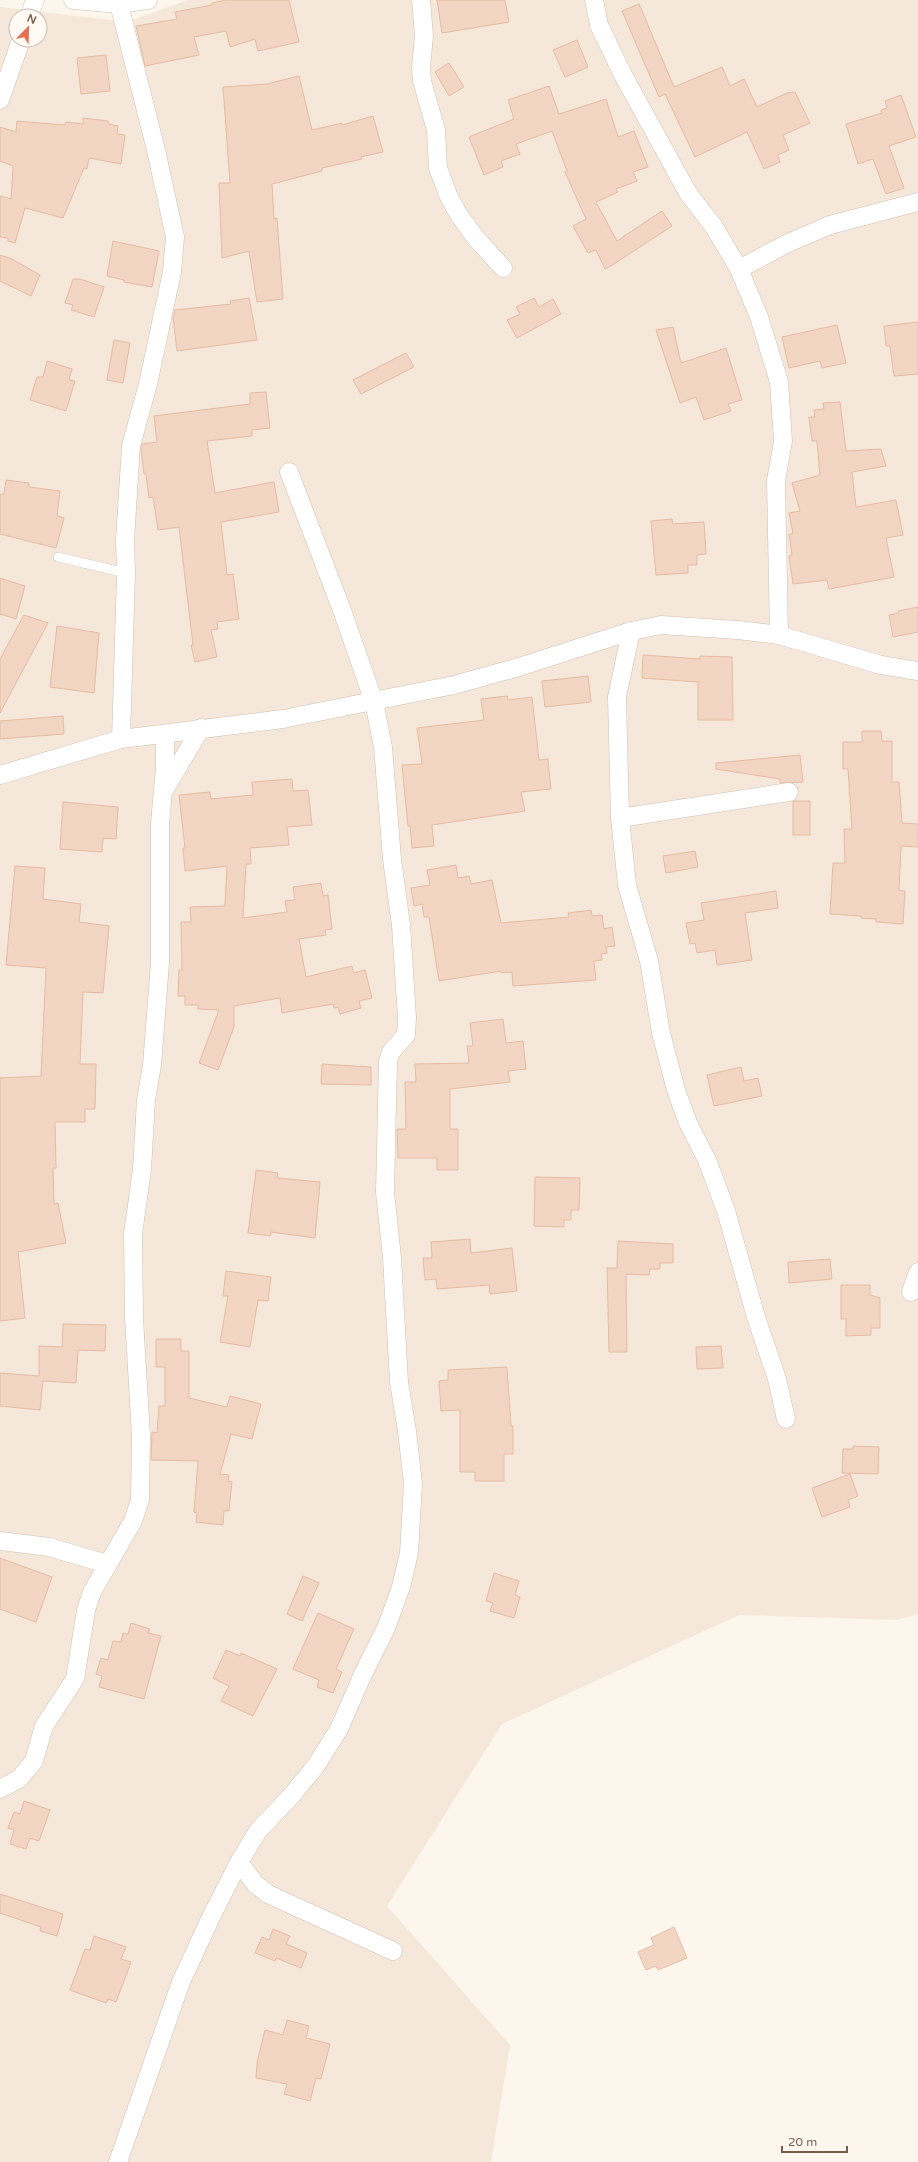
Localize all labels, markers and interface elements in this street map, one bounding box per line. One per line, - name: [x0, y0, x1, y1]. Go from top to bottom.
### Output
- north arrow: [8, 8, 48, 48]
- text: N: [25, 12, 38, 27]
- scale bar: [782, 2128, 847, 2154]
- text: 20 m: [788, 2135, 817, 2149]

